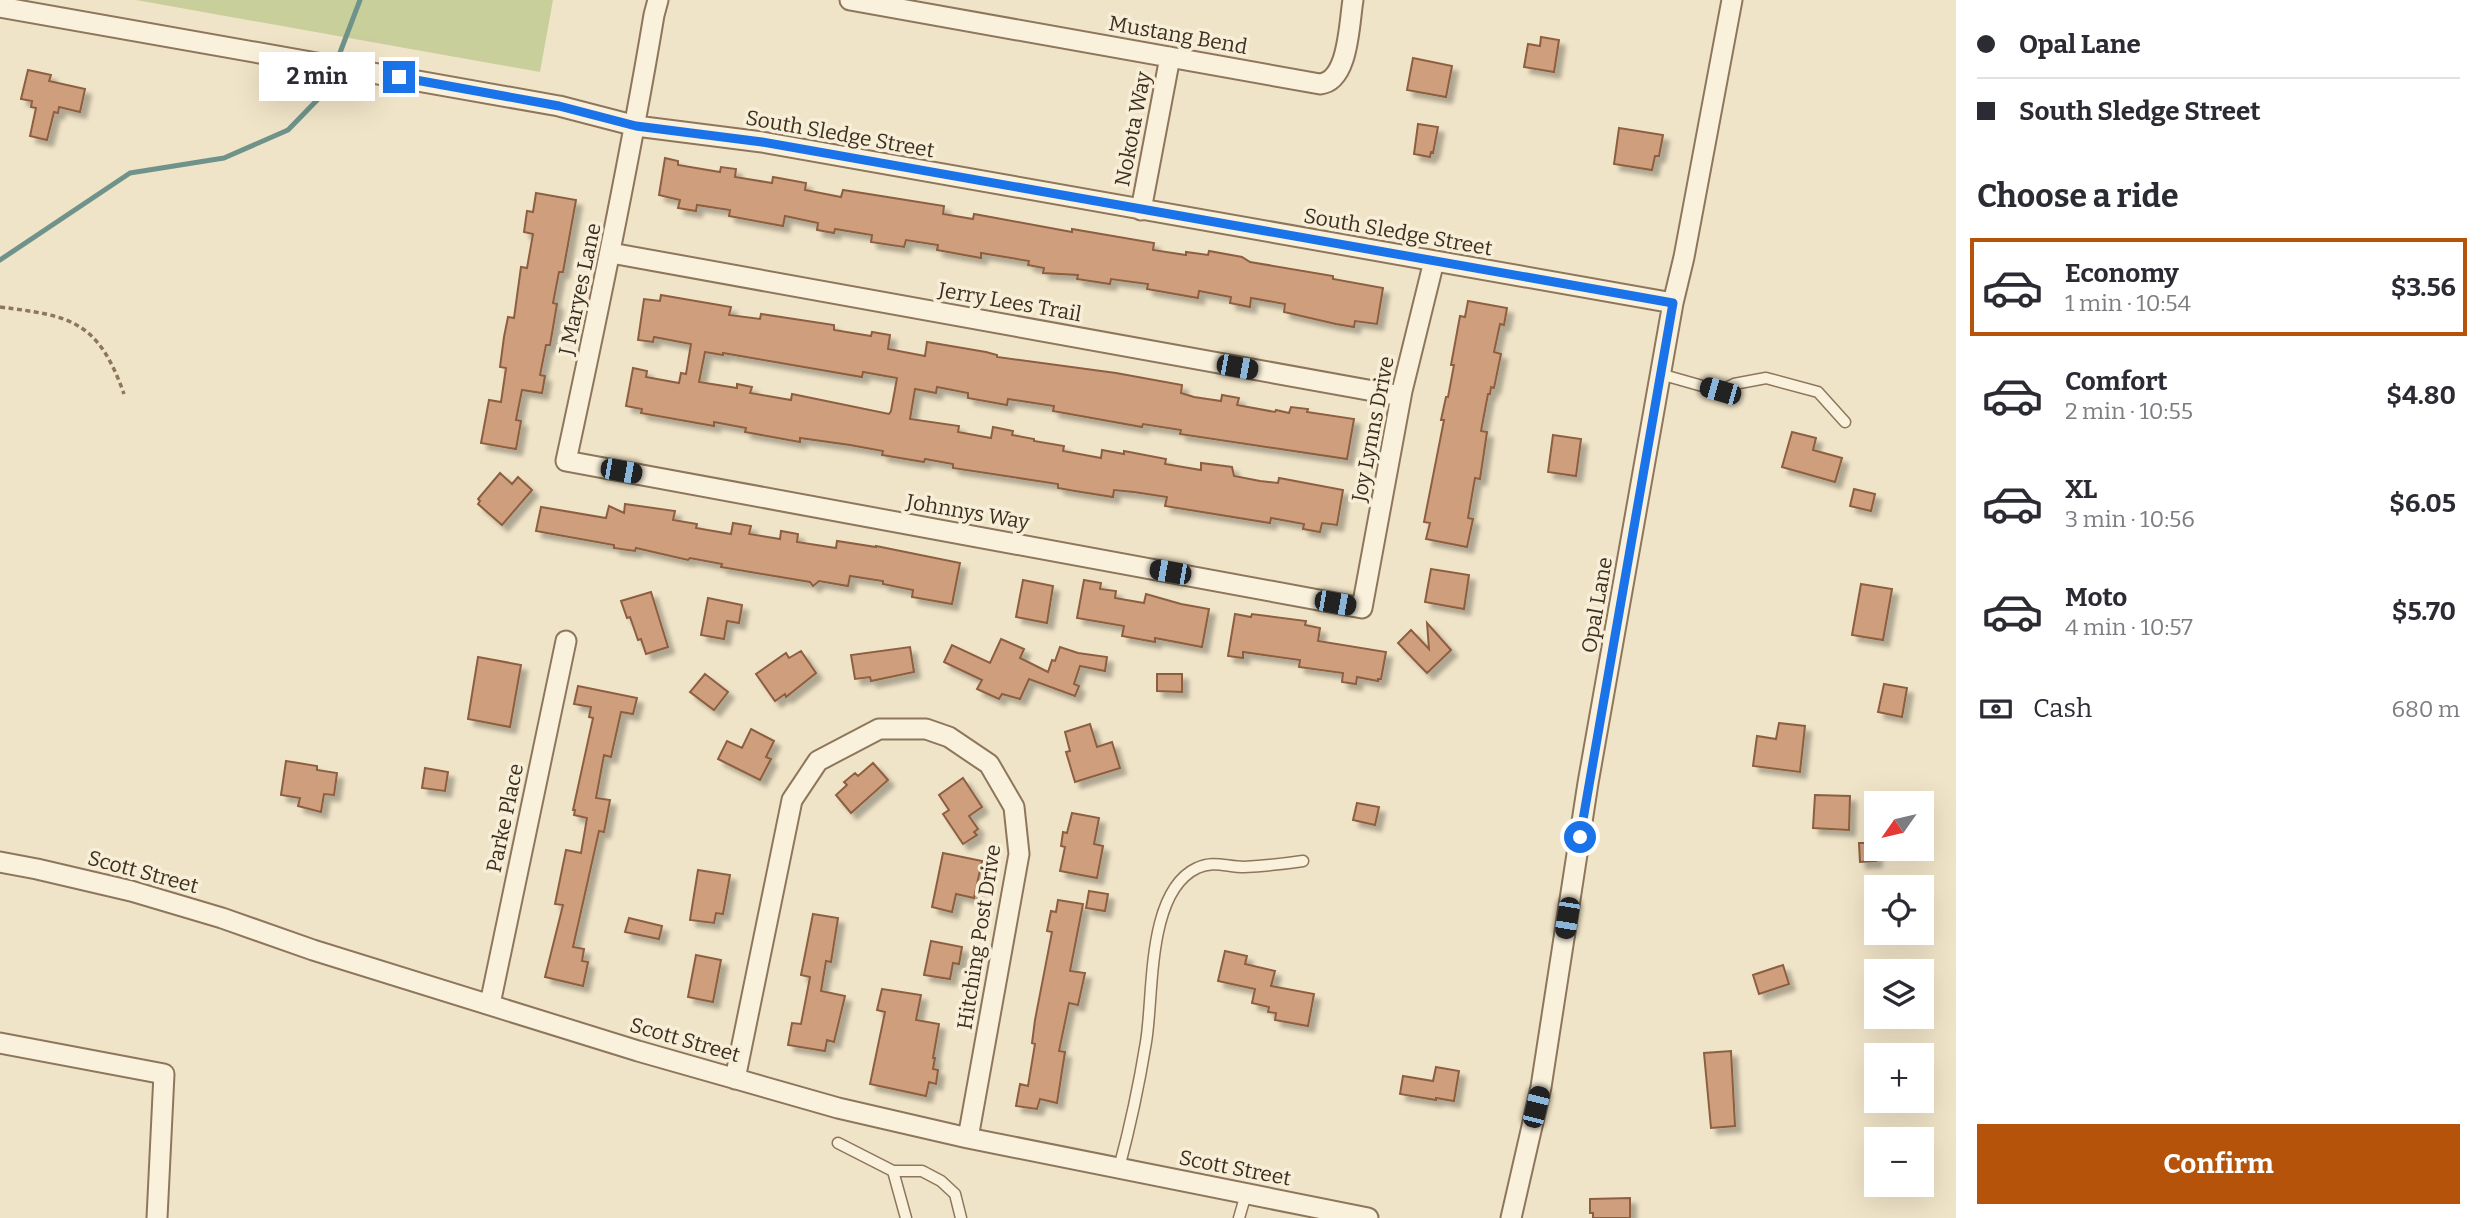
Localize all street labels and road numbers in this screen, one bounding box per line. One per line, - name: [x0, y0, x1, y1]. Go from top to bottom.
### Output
- street label: Mustang Bend: [1107, 10, 1249, 60]
- street label: Nokota Way: [1109, 69, 1157, 189]
- street label: South Sledge Street: [744, 105, 937, 163]
- street label: South Sledge Street: [1302, 203, 1495, 261]
- street label: J Maryes Lane: [553, 220, 607, 358]
- street label: Jerry Lees Trail: [935, 276, 1084, 327]
- street label: Joy Lynns Drive: [1346, 354, 1400, 505]
- street label: Johnnys Way: [904, 488, 1032, 536]
- street label: Opal Lane: [1576, 555, 1618, 655]
- street label: Parke Place: [481, 761, 529, 875]
- street label: Hitching Post Drive: [952, 843, 1006, 1031]
- street label: Scott Street: [85, 845, 202, 899]
- street label: Scott Street: [627, 1012, 744, 1068]
- street label: Scott Street: [1177, 1144, 1294, 1192]

